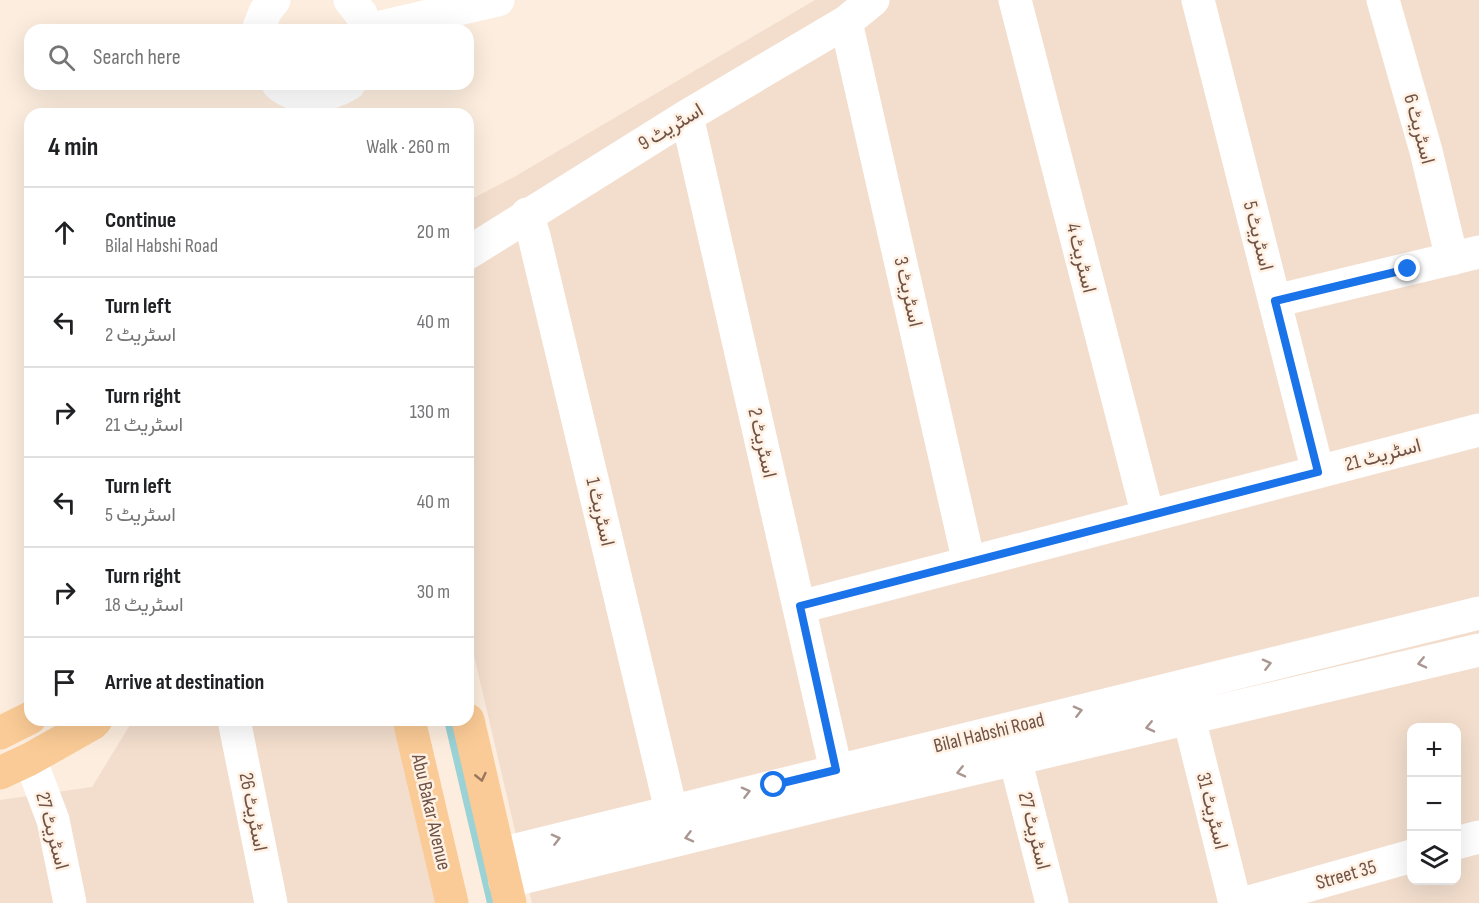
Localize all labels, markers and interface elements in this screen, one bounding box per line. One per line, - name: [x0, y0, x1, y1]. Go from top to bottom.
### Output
- search box: [24, 24, 474, 90]
- icon: search: [45, 41, 78, 74]
- text: Search here: [93, 44, 180, 71]
- street label: اسٹریٹ 6: [1398, 91, 1440, 167]
- street label: اسٹریٹ 9: [634, 98, 708, 156]
- text: 4 min: [48, 132, 98, 163]
- text: Walk · 260 m: [366, 135, 450, 159]
- street label: اسٹریٹ 5: [1238, 199, 1278, 273]
- text: Continue: [105, 207, 176, 234]
- icon: ahead: [48, 216, 81, 249]
- text: 20 m: [417, 220, 450, 244]
- street label: اسٹریٹ 4: [1061, 221, 1101, 295]
- text: Bilal Habshi Road: [105, 234, 218, 258]
- street label: اسٹریٹ 3: [888, 255, 928, 329]
- route end: [1394, 255, 1420, 281]
- text: Turn left: [105, 293, 171, 320]
- icon: left: [48, 306, 81, 339]
- text: 40 m: [417, 310, 450, 334]
- text: اسٹریٹ 2: [105, 323, 176, 347]
- text: Turn right: [105, 383, 181, 410]
- icon: right: [48, 396, 81, 429]
- text: 130 m: [410, 400, 450, 424]
- street label: اسٹریٹ 2: [742, 406, 782, 480]
- text: اسٹریٹ 21: [105, 413, 183, 437]
- street label: اسٹریٹ 21: [1342, 433, 1424, 477]
- text: Turn left: [105, 473, 171, 500]
- street label: اسٹریٹ 1: [580, 475, 620, 549]
- icon: left: [48, 486, 81, 519]
- text: 40 m: [417, 490, 450, 514]
- text: اسٹریٹ 5: [105, 503, 176, 527]
- text: Turn right: [105, 563, 181, 590]
- icon: right: [48, 576, 81, 609]
- text: 30 m: [417, 580, 450, 604]
- text: اسٹریٹ 18: [105, 593, 184, 617]
- one-way arrow: [1417, 656, 1427, 669]
- one-way arrow: [1262, 659, 1272, 672]
- icon: arrive: [48, 666, 81, 699]
- text: Arrive at destination: [105, 669, 264, 696]
- one-way arrow: [1073, 705, 1083, 718]
- street label: Bilal Habshi Road: [931, 708, 1047, 758]
- one-way arrow: [1146, 720, 1156, 733]
- map controls: [1407, 723, 1461, 885]
- button: +: [1407, 723, 1461, 777]
- street label: Abu Bakar Avenue: [406, 751, 456, 872]
- one-way arrow: [956, 764, 966, 777]
- street label: اسٹریٹ 26: [234, 770, 272, 854]
- street label: اسٹریٹ 31: [1191, 770, 1233, 852]
- route start: [760, 771, 786, 797]
- one-way arrow: [474, 772, 487, 782]
- button: −: [1407, 777, 1461, 831]
- one-way arrow: [740, 787, 750, 800]
- street label: اسٹریٹ 27: [30, 790, 74, 872]
- street label: اسٹریٹ 27: [1013, 790, 1055, 872]
- one-way arrow: [685, 829, 695, 842]
- button: layers: [1407, 831, 1461, 885]
- one-way arrow: [551, 834, 561, 847]
- street label: Street 35: [1313, 855, 1379, 895]

